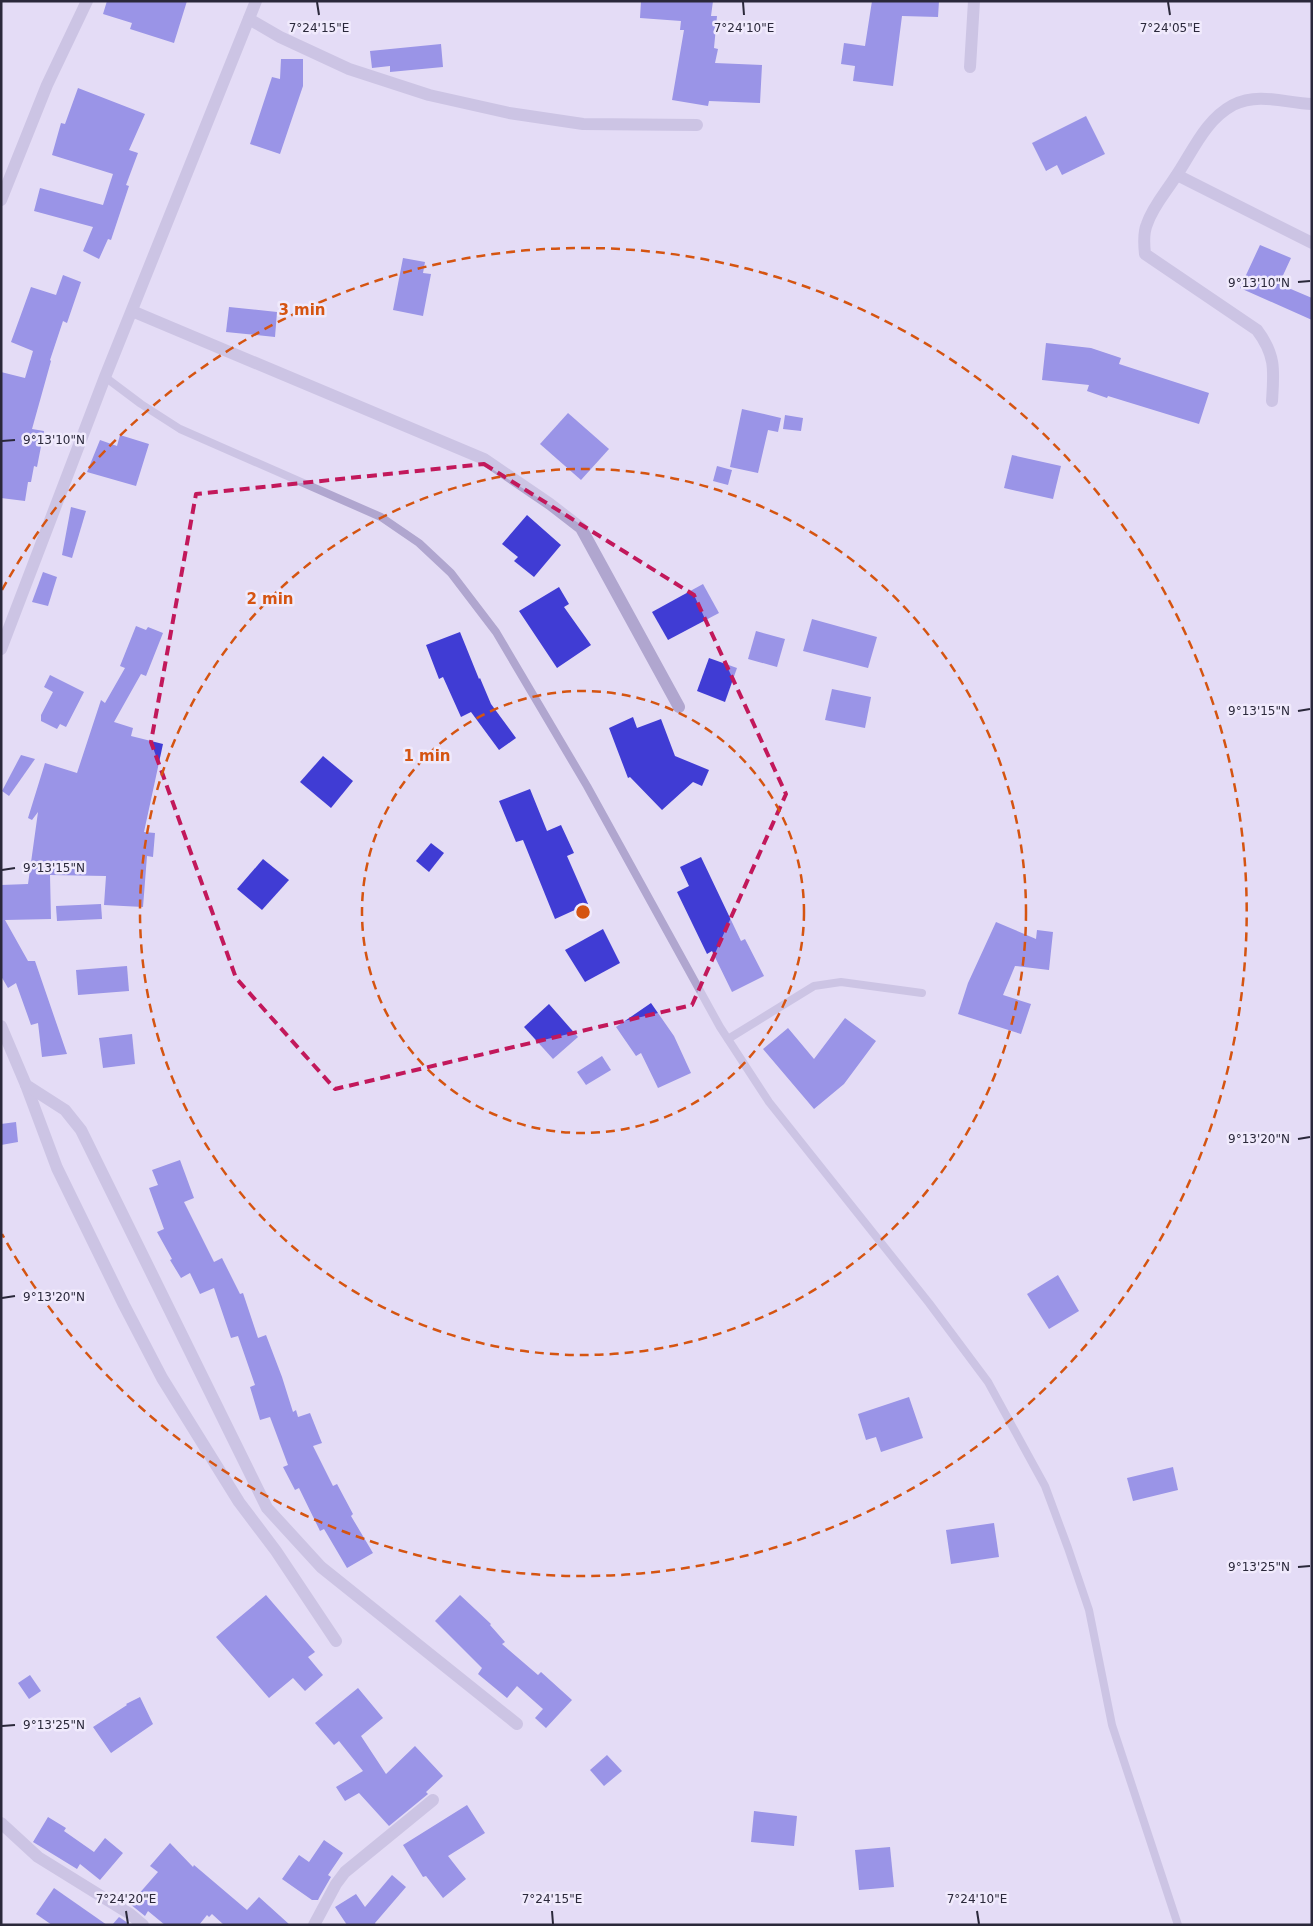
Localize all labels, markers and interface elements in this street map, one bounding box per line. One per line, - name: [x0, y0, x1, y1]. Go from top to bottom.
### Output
- text: 7°24'15"E: [289, 21, 349, 35]
- text: 7°24'10"E: [714, 21, 774, 35]
- text: 7°24'05"E: [1140, 21, 1200, 35]
- text: 9°13'10"N: [1228, 276, 1290, 290]
- text: 3 min: [278, 301, 326, 319]
- text: 9°13'10"N: [23, 433, 85, 447]
- text: 2 min: [246, 590, 294, 608]
- text: 9°13'15"N: [1228, 704, 1290, 718]
- text: 1 min: [403, 747, 451, 765]
- text: 9°13'15"N: [23, 861, 85, 875]
- centre of rings: [574, 903, 592, 921]
- text: 9°13'20"N: [1228, 1132, 1290, 1146]
- text: 9°13'20"N: [23, 1290, 85, 1304]
- text: 9°13'25"N: [1228, 1560, 1290, 1574]
- text: 9°13'25"N: [23, 1718, 85, 1732]
- text: 7°24'20"E: [96, 1892, 156, 1906]
- text: 7°24'15"E: [522, 1892, 582, 1906]
- text: 7°24'10"E: [947, 1892, 1007, 1906]

